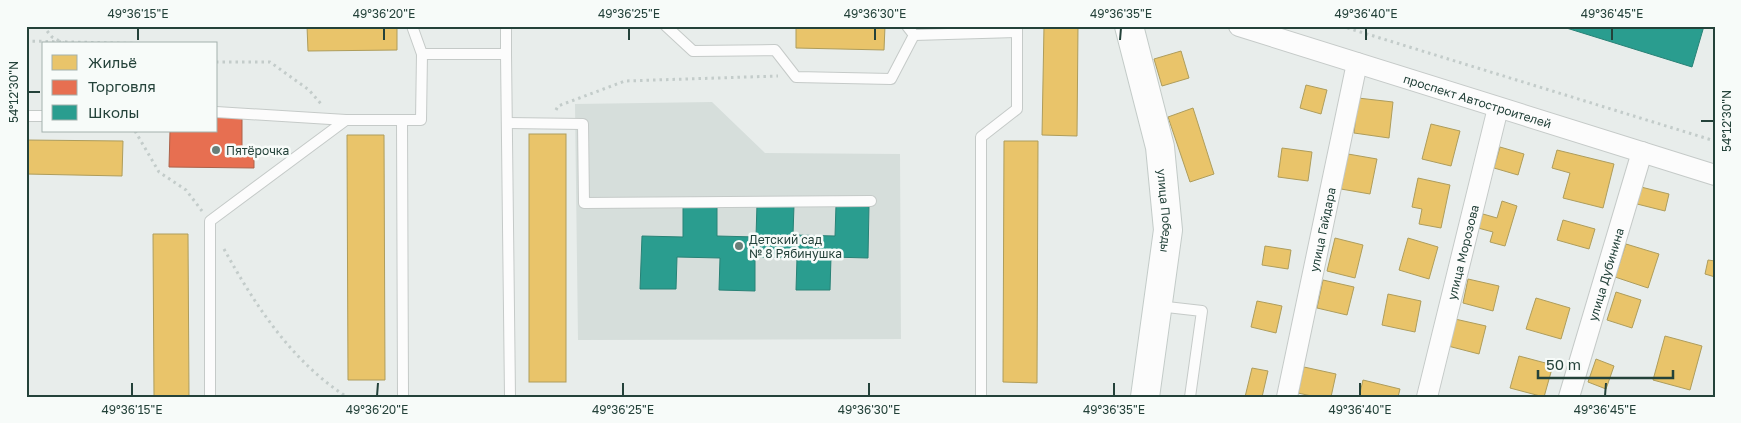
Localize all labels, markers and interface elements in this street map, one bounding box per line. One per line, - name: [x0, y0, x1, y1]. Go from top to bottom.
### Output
- text: 49°36'15"E: [108, 6, 168, 21]
- text: 49°36'20"E: [353, 6, 415, 21]
- text: 49°36'25"E: [598, 6, 660, 21]
- text: 49°36'30"E: [844, 6, 906, 21]
- text: 49°36'35"E: [1090, 6, 1152, 21]
- text: 49°36'40"E: [1335, 6, 1397, 21]
- text: 49°36'45"E: [1581, 6, 1643, 21]
- legend: [42, 42, 218, 132]
- text: Жильё: [88, 53, 137, 71]
- text: 54°12'30"N: [6, 61, 21, 123]
- street label: проспект Автостроителей: [1402, 70, 1553, 131]
- text: Торговля: [88, 77, 156, 95]
- text: 54°12'30"N: [1719, 90, 1734, 152]
- text: Школы: [88, 103, 139, 121]
- place label: Пятёрочка: [226, 143, 289, 158]
- marker: Пятёрочка: [210, 144, 222, 156]
- street label: улица Победы: [1155, 168, 1175, 254]
- street label: улица Гайдара: [1306, 186, 1338, 273]
- street label: улица Морозова: [1444, 203, 1481, 301]
- street label: улица Дубинина: [1585, 226, 1627, 323]
- place label: Детский сад № 8 Рябинушка: [749, 232, 842, 261]
- marker: Детский сад № 8 Рябинушка: [733, 240, 745, 252]
- scale bar: [1538, 348, 1674, 380]
- text: 50 m: [1546, 355, 1581, 373]
- text: 49°36'15"E: [102, 402, 162, 417]
- text: 49°36'20"E: [346, 402, 408, 417]
- text: 49°36'25"E: [592, 402, 654, 417]
- text: 49°36'30"E: [838, 402, 900, 417]
- text: 49°36'35"E: [1083, 402, 1145, 417]
- text: 49°36'40"E: [1329, 402, 1391, 417]
- text: 49°36'45"E: [1574, 402, 1636, 417]

